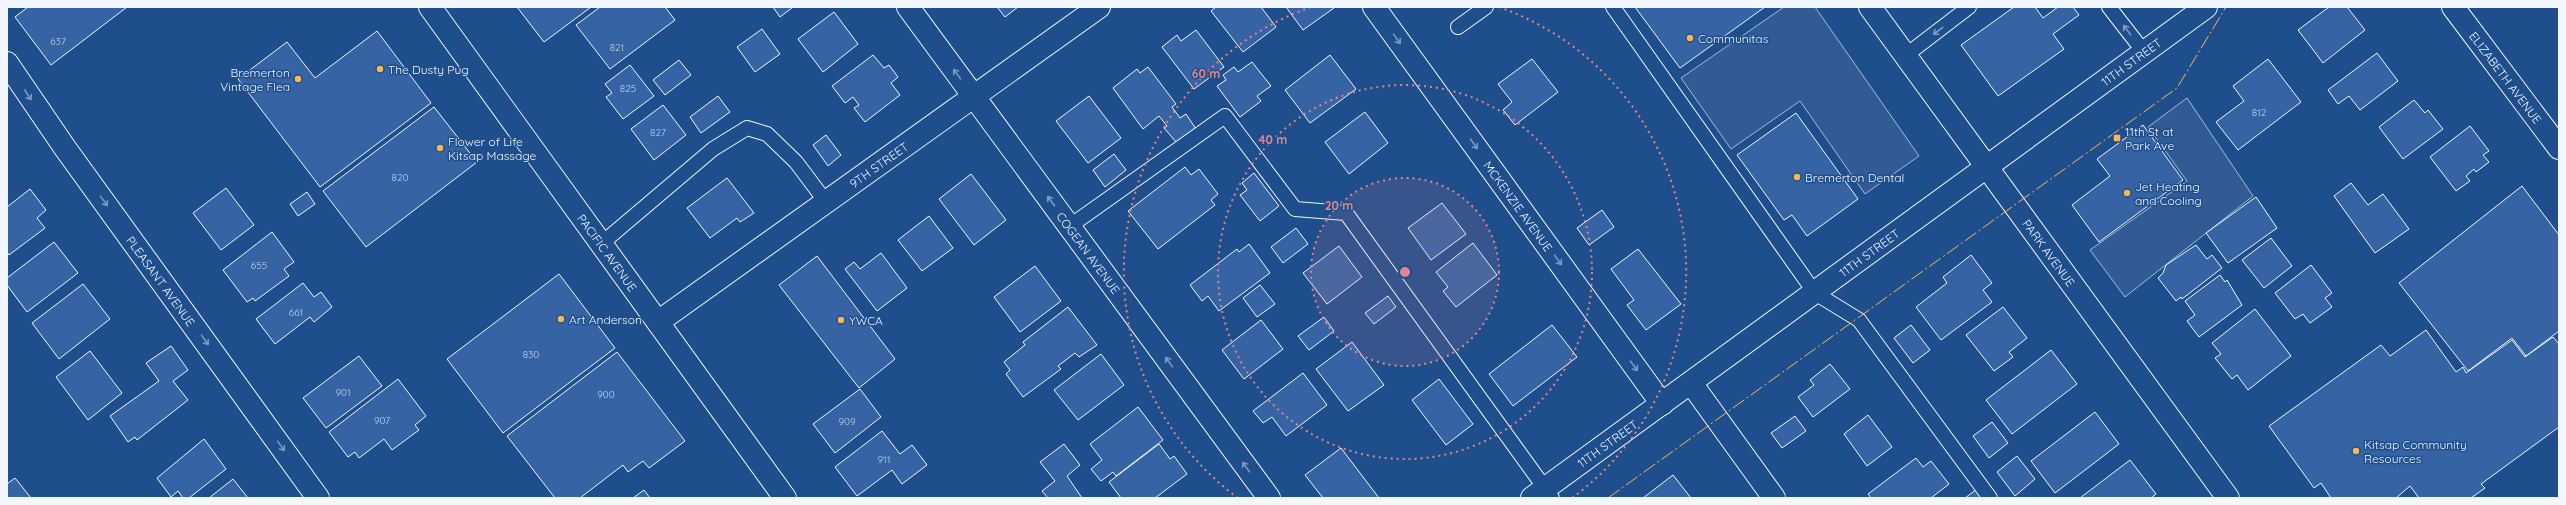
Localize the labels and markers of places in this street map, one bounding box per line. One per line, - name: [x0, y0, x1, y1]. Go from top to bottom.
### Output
- place label: Communitas: [1698, 31, 1769, 46]
- marker: Communitas: [1685, 33, 1695, 43]
- place label: The Dusty Pug: [388, 62, 469, 77]
- marker: The Dusty Pug: [375, 64, 385, 74]
- place label: Bremerton Vintage Flea: [220, 65, 290, 94]
- marker: Bremerton Vintage Flea: [293, 74, 303, 84]
- place label: 11th St at Park Ave: [2125, 124, 2174, 153]
- marker: 11th St at Park Ave: [2112, 133, 2122, 143]
- place label: Flower of Life Kitsap Massage: [448, 134, 537, 163]
- marker: Flower of Life Kitsap Massage: [435, 143, 445, 153]
- place label: Bremerton Dental: [1805, 170, 1904, 185]
- marker: Bremerton Dental: [1792, 172, 1802, 182]
- place label: Jet Heating and Cooling: [2135, 179, 2202, 208]
- marker: Jet Heating and Cooling: [2122, 188, 2132, 198]
- centre of rings: [1398, 265, 1412, 279]
- place label: Art Anderson: [569, 312, 642, 327]
- place label: YWCA: [849, 313, 883, 328]
- marker: Art Anderson: [556, 314, 566, 324]
- marker: YWCA: [836, 315, 846, 325]
- place label: Kitsap Community Resources: [2364, 437, 2467, 466]
- marker: Kitsap Community Resources: [2351, 446, 2361, 456]

